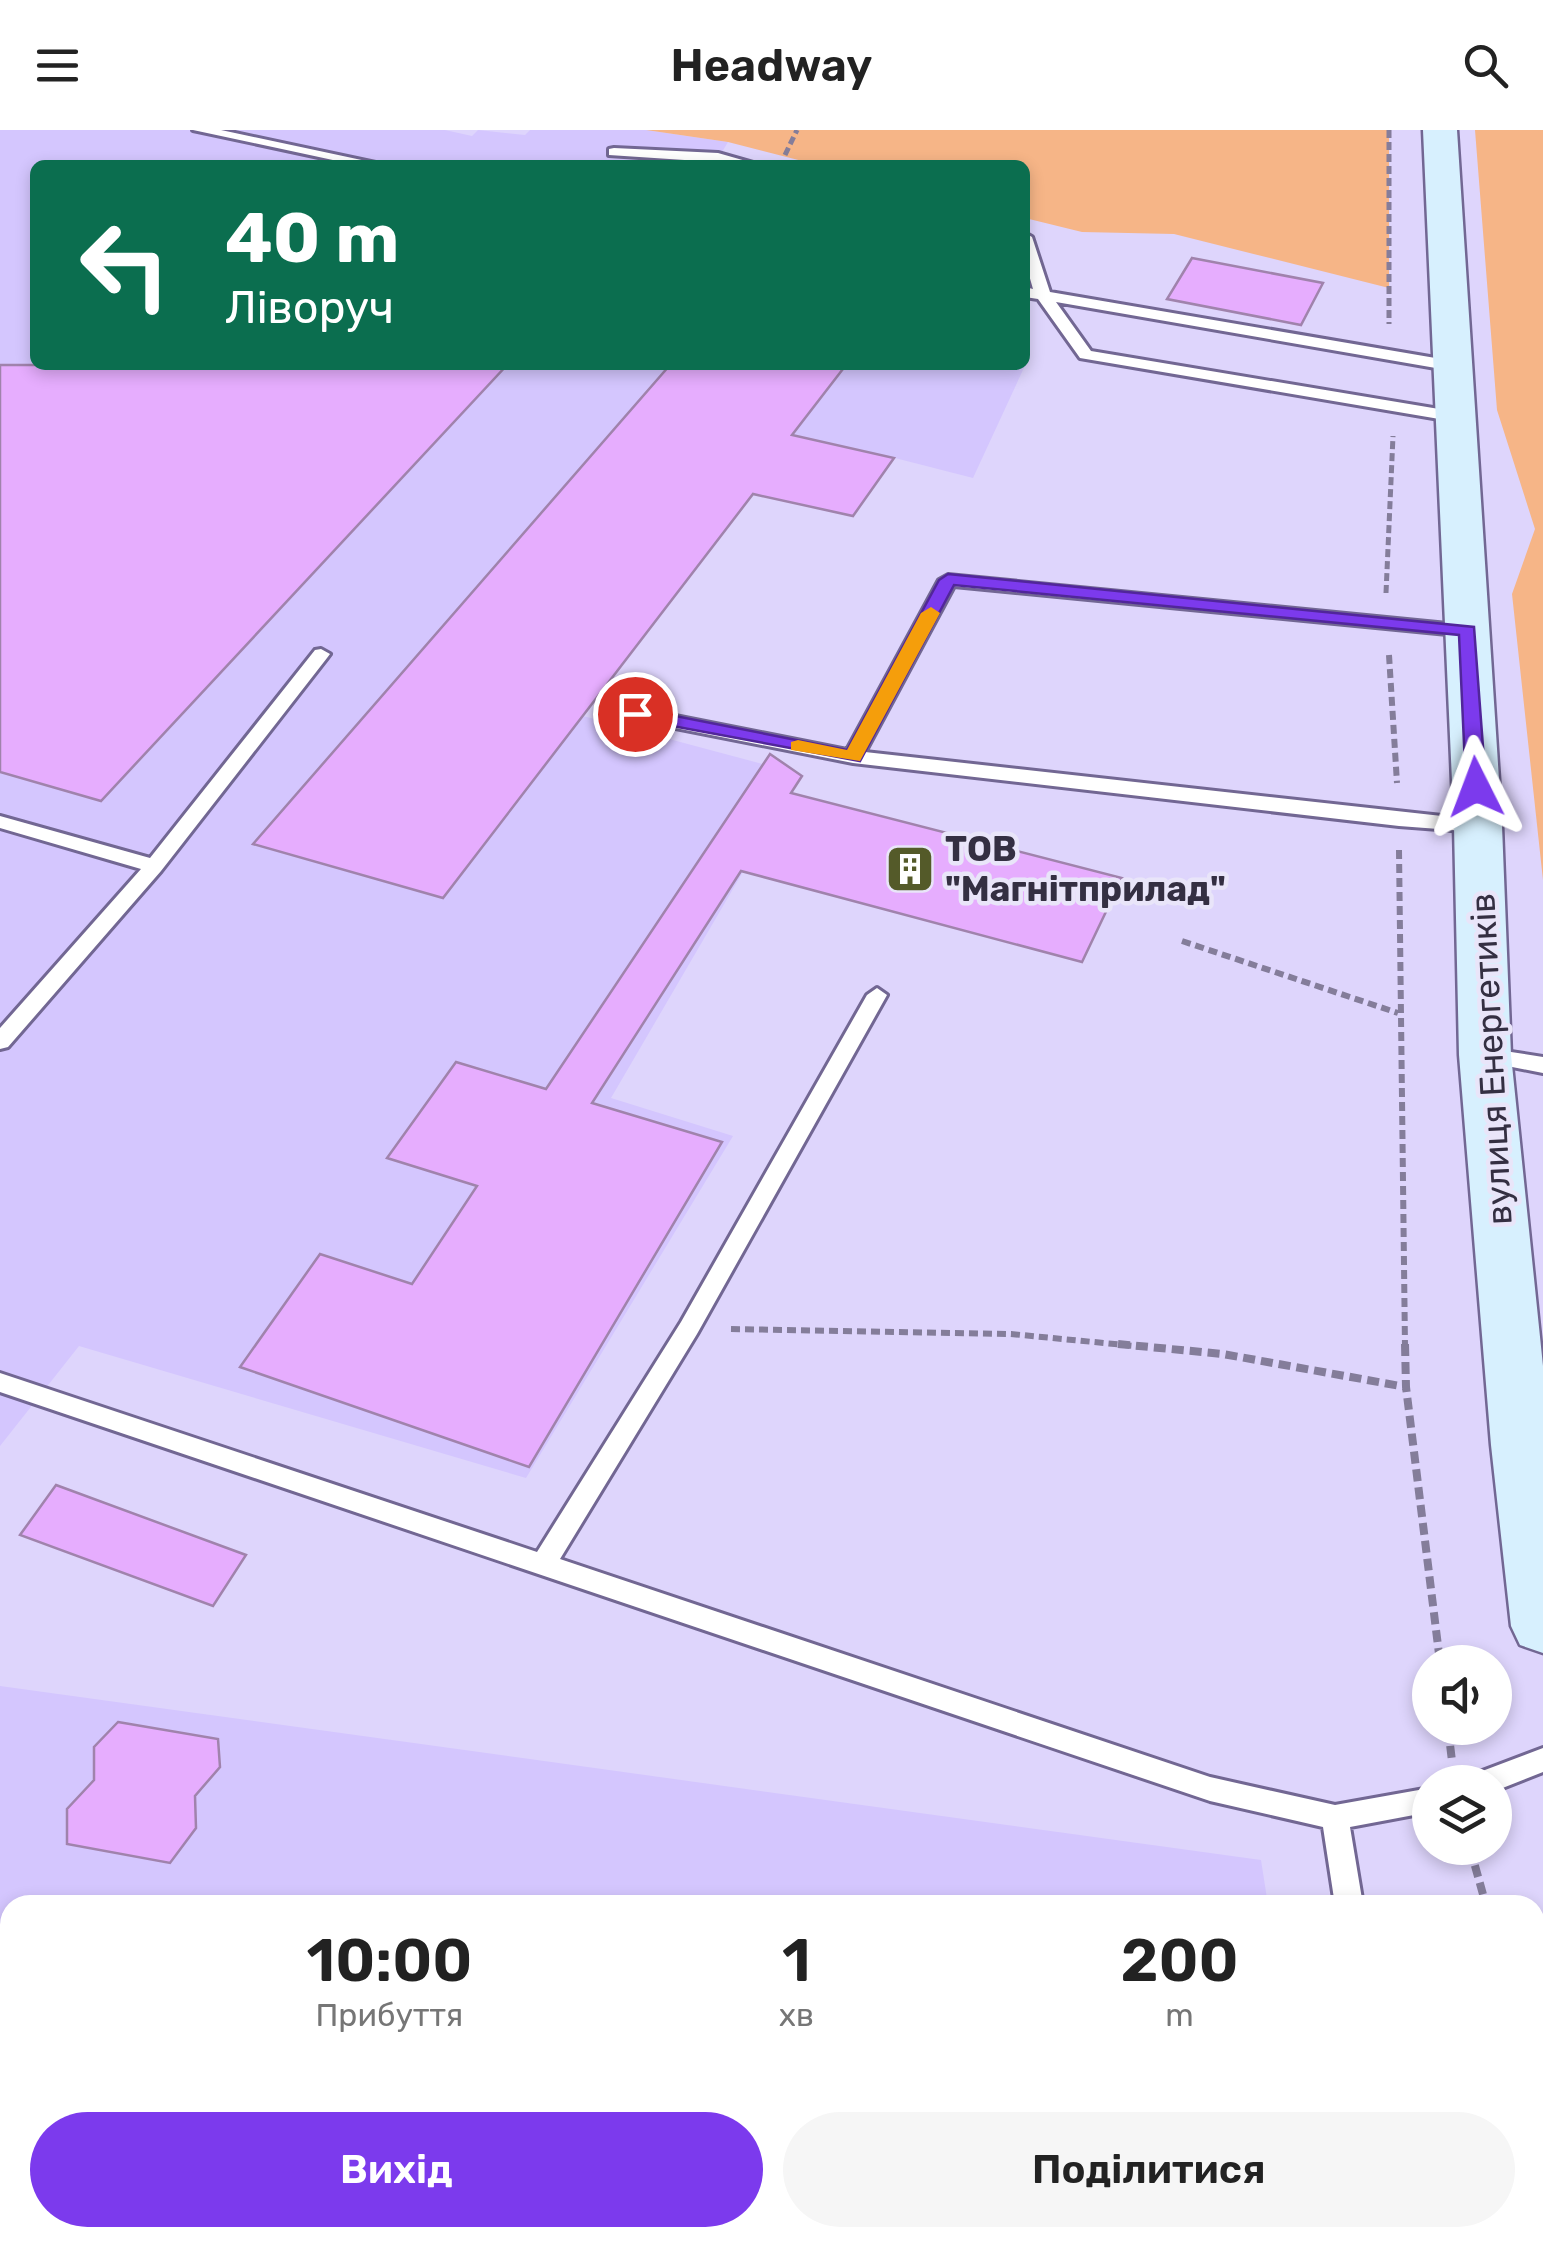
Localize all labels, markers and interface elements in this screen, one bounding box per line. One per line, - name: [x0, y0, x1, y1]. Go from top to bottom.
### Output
- icon: menu: [30, 38, 85, 93]
- icon: search: [1458, 38, 1513, 93]
- text: Headway: [671, 39, 872, 92]
- text: 40 m: [225, 197, 399, 280]
- icon: left: [60, 200, 190, 330]
- text: Ліворуч: [225, 281, 394, 334]
- pin: [593, 672, 678, 757]
- icon: arrive: [608, 687, 663, 742]
- position arrow: [1424, 735, 1528, 839]
- place label: ТОВ "Магнітприлад": [945, 828, 1226, 910]
- building icon: ТОВ "Магнітприлад": [884, 843, 936, 895]
- street label: вулиця Енергетиків: [1461, 892, 1521, 1226]
- map controls: [1412, 1645, 1512, 1865]
- button: sound: [1412, 1645, 1512, 1745]
- button: layers: [1412, 1765, 1512, 1865]
- text: 10:00: [306, 1925, 472, 1996]
- text: 1: [782, 1925, 811, 1996]
- text: 200: [1120, 1925, 1239, 1996]
- text: Прибуття: [316, 1996, 463, 2034]
- text: хв: [779, 1996, 814, 2034]
- text: m: [1165, 1996, 1194, 2034]
- button: Вихід: [30, 2112, 763, 2227]
- button: Поділитися: [783, 2112, 1515, 2227]

